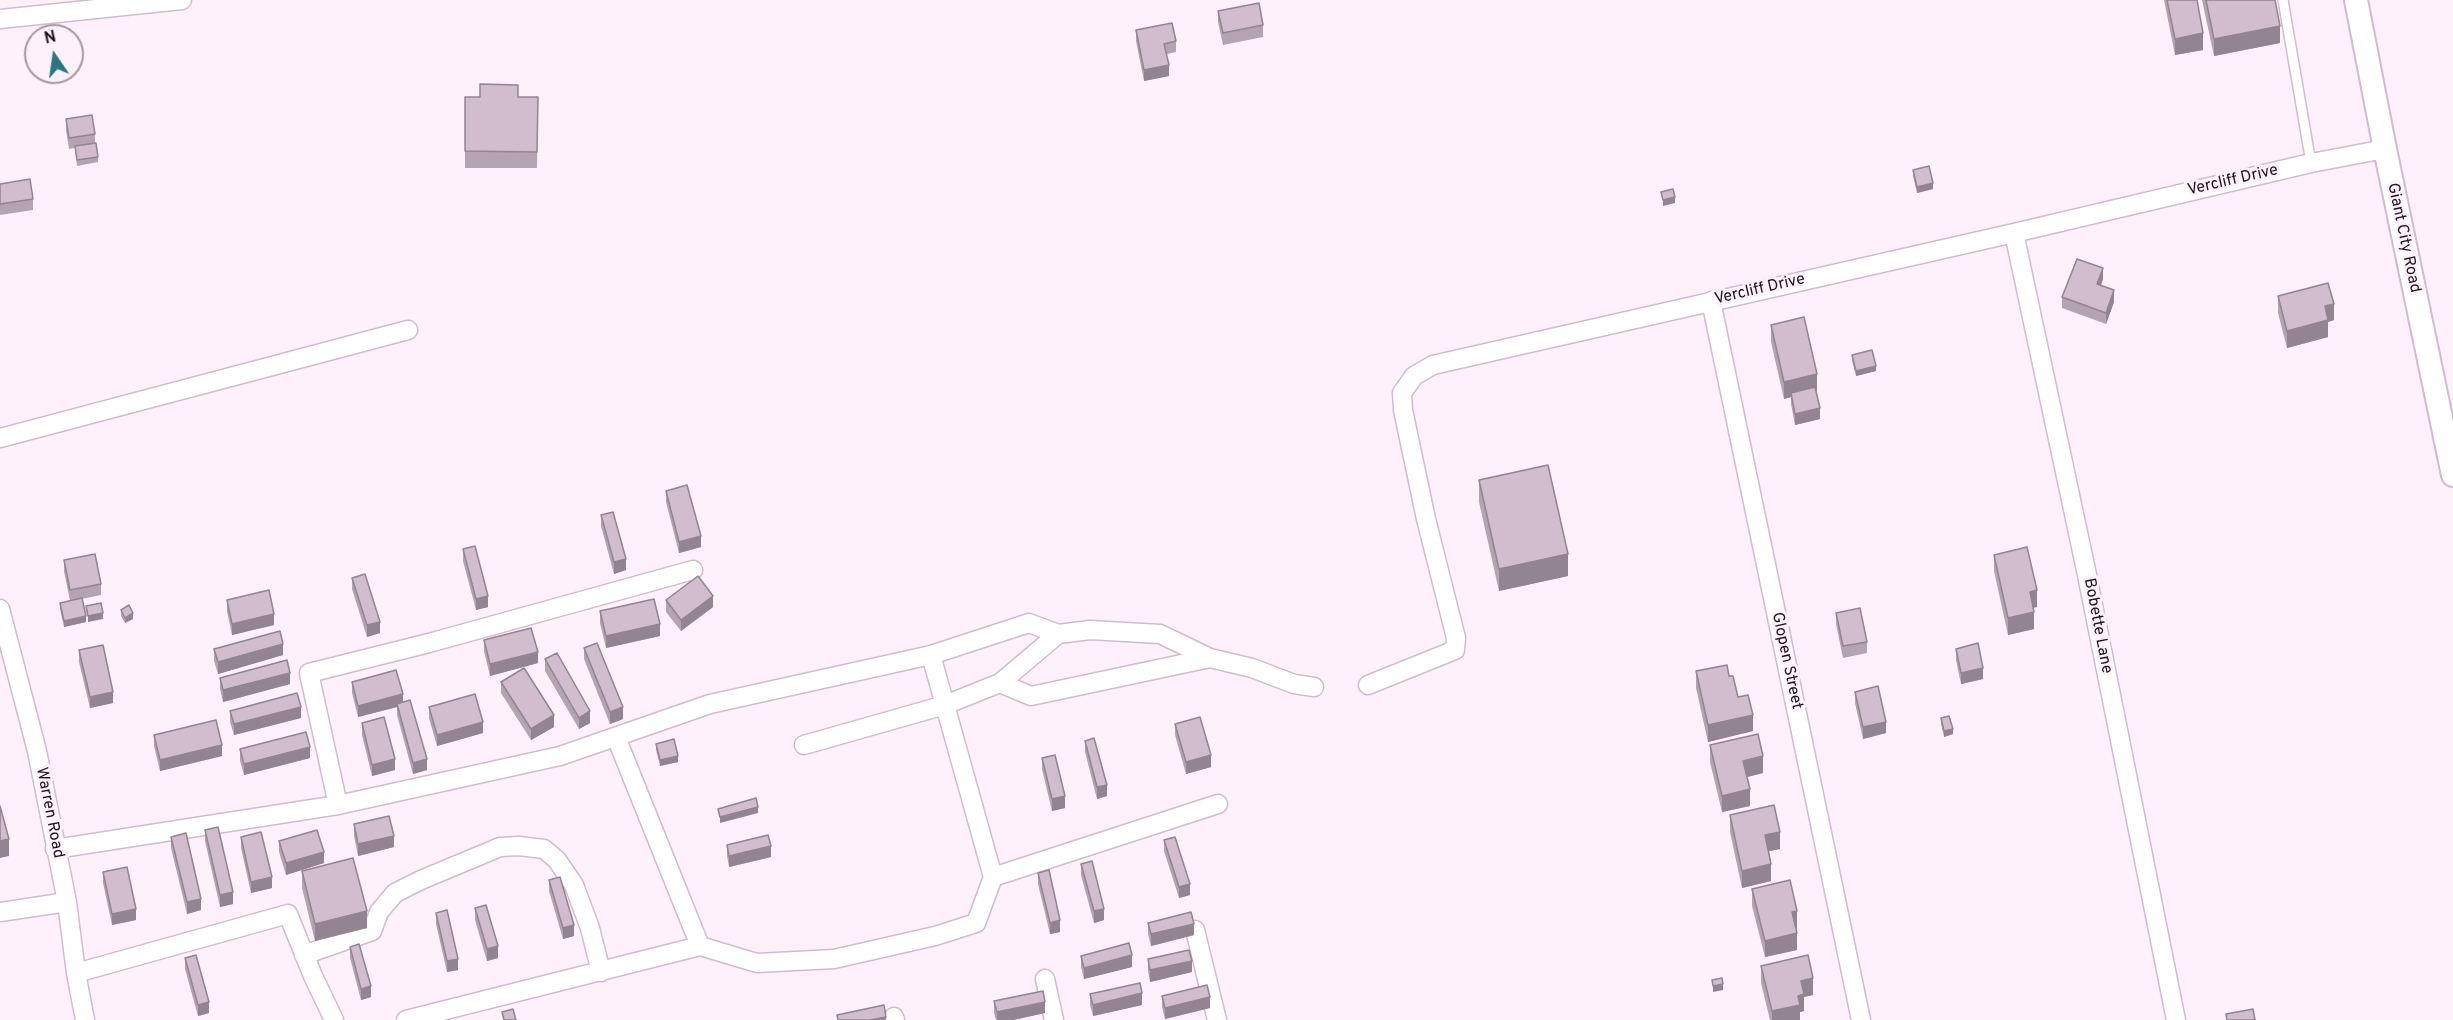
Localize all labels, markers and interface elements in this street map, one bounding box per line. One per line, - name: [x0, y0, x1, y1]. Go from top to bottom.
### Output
- north arrow: [24, 24, 84, 84]
- text: N: [43, 27, 58, 49]
- street label: Vercliff Drive: [2186, 161, 2280, 201]
- street label: Giant City Road: [2382, 181, 2424, 295]
- street label: Vercliff Drive: [1713, 270, 1807, 310]
- street label: Bobette Lane: [2078, 577, 2116, 675]
- street label: Glopen Street: [1766, 611, 1806, 711]
- street label: Warren Road: [31, 766, 67, 860]

